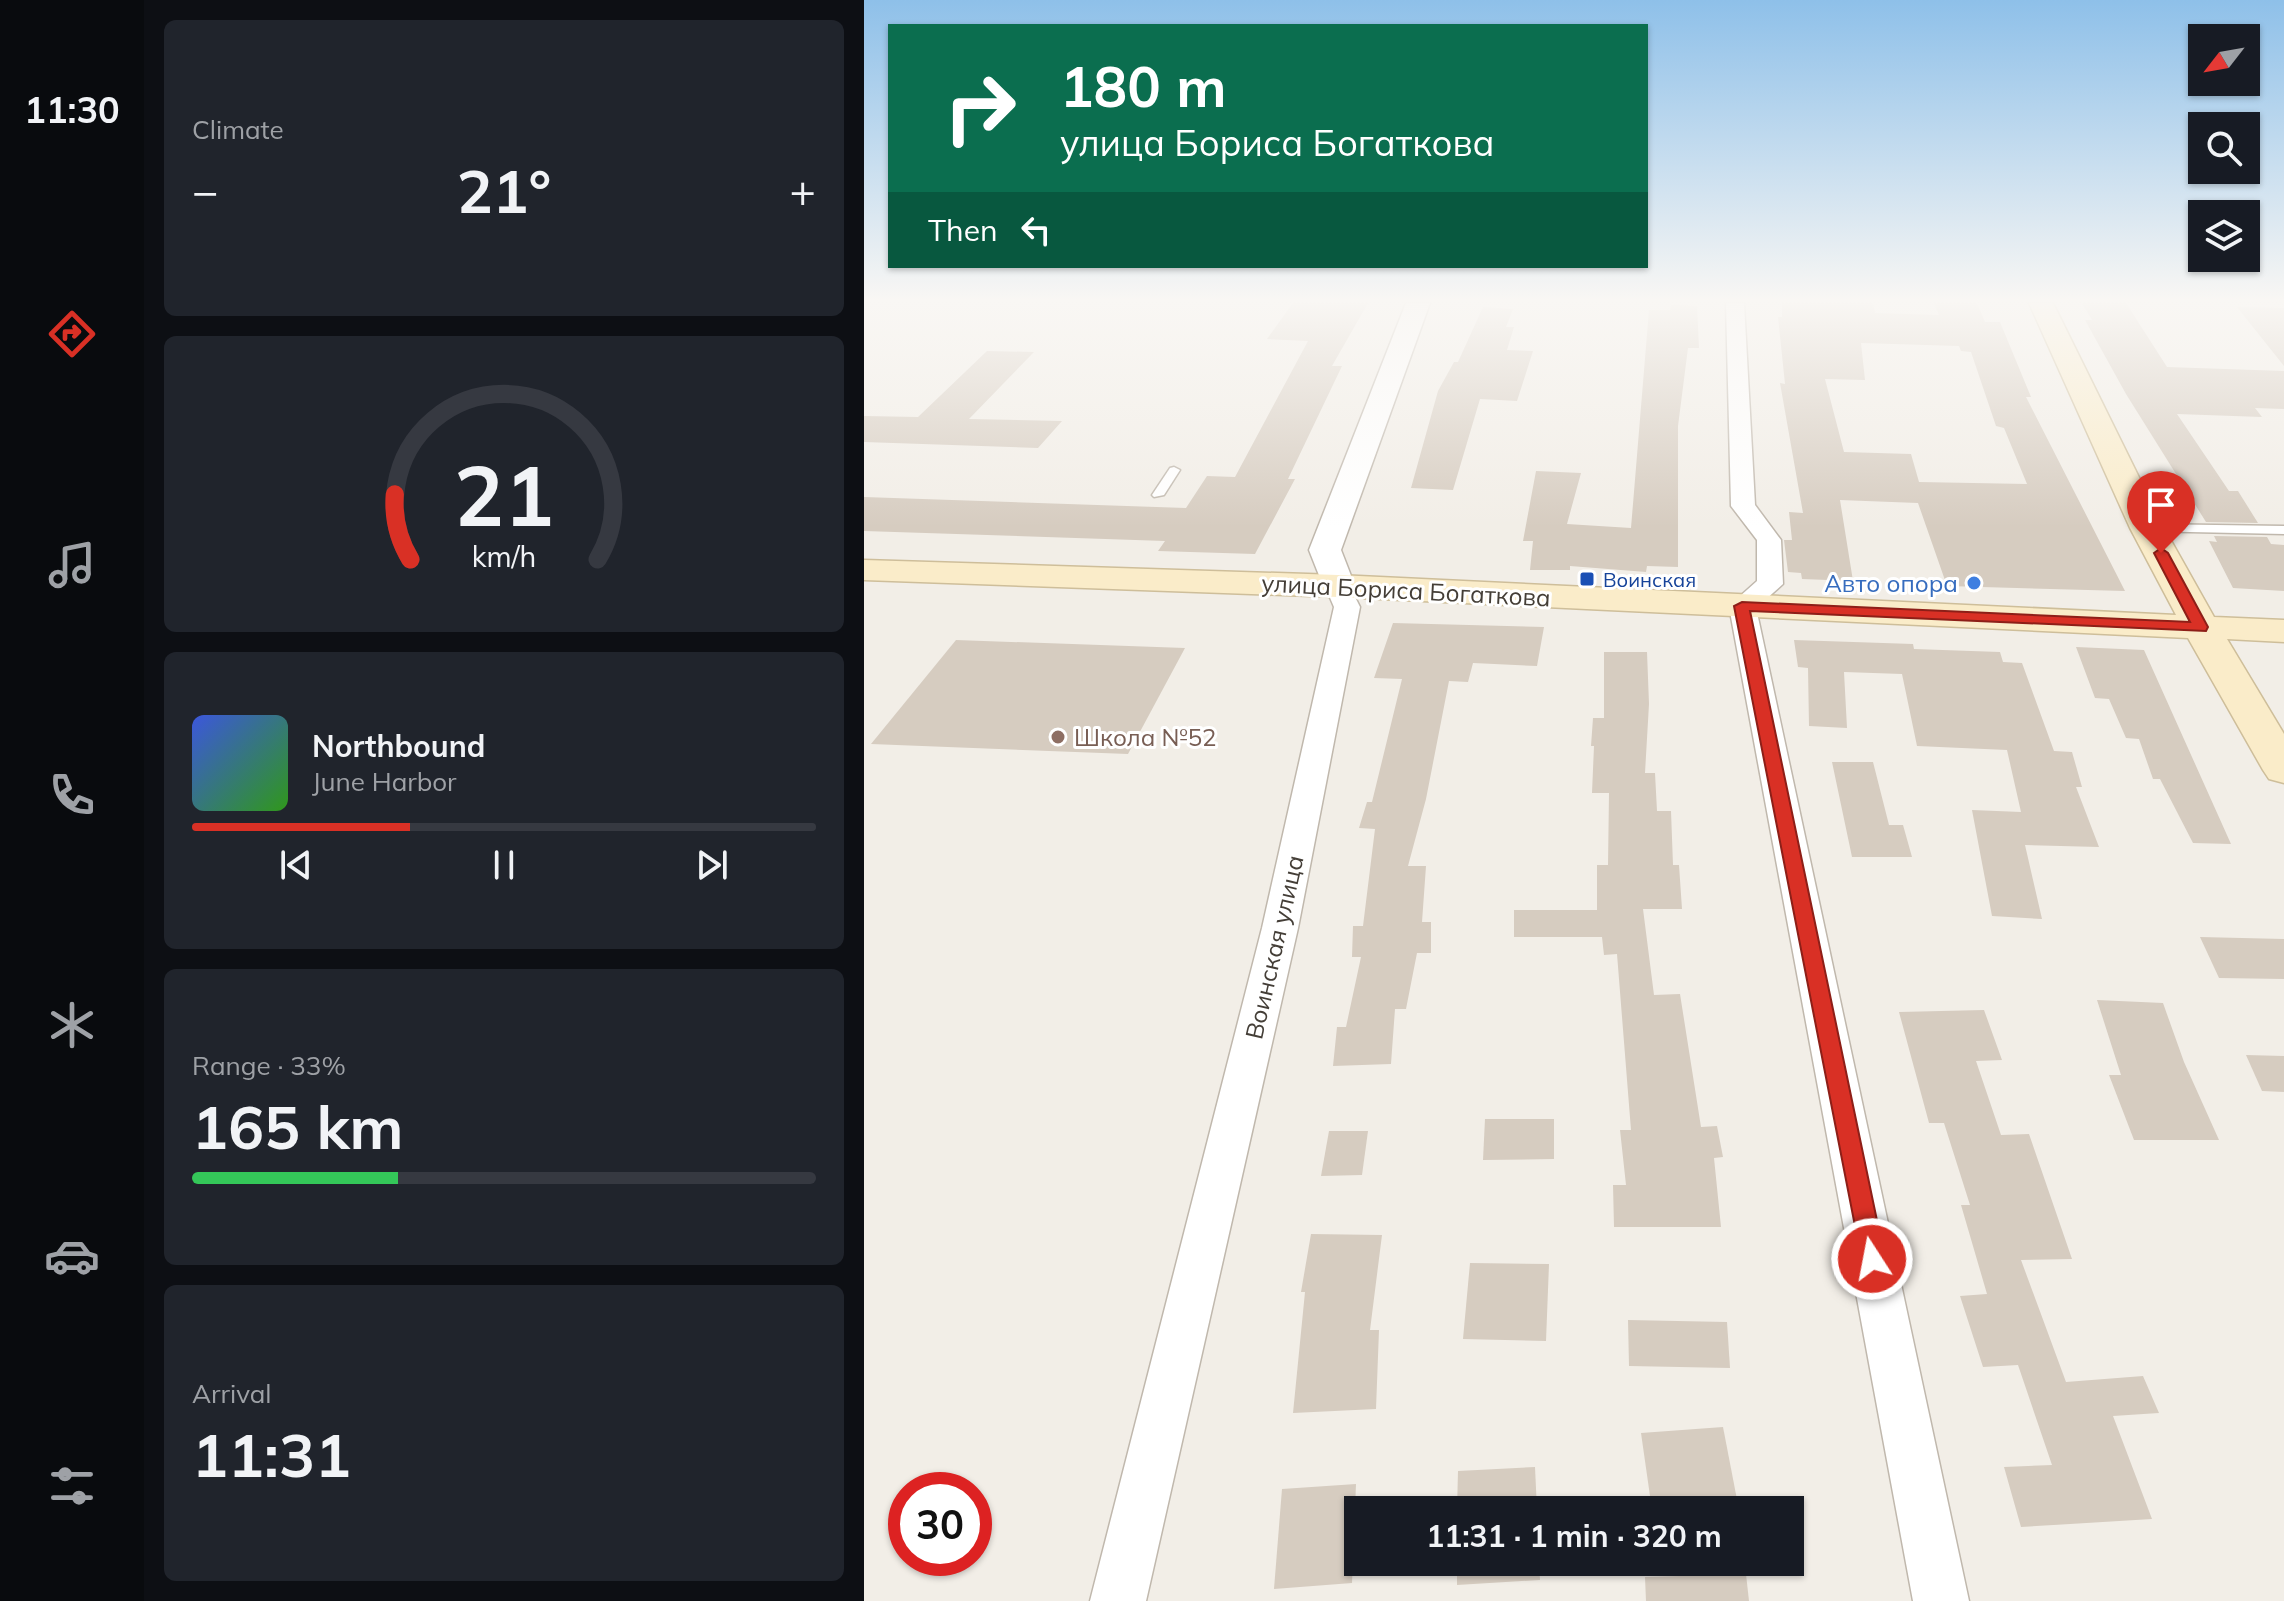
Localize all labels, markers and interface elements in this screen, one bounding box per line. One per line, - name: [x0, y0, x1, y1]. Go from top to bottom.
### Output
- north arrow: [2188, 24, 2260, 96]
- map controls: [2188, 24, 2260, 272]
- text: 180 m: [1060, 51, 1227, 121]
- icon: right: [928, 56, 1032, 160]
- text: 11:30: [24, 87, 120, 132]
- button: search: [2188, 112, 2260, 184]
- text: Climate: [192, 113, 284, 146]
- text: улица Бориса Богаткова: [1060, 120, 1494, 165]
- text: 21°: [457, 153, 551, 228]
- text: −: [192, 163, 218, 218]
- text: +: [790, 163, 816, 218]
- button: layers: [2188, 200, 2260, 272]
- icon: left: [1014, 208, 1058, 252]
- text: Then: [928, 211, 998, 249]
- icon: directions: [44, 306, 100, 362]
- text: 21: [454, 442, 554, 547]
- pin: [2127, 471, 2195, 553]
- icon: arrive: [2139, 483, 2183, 527]
- icon: music: [44, 537, 100, 593]
- text: km/h: [472, 538, 536, 574]
- street label: улица Бориса Богаткова: [1261, 567, 1551, 613]
- place label: Воинская: [1603, 567, 1696, 592]
- place label: Авто опора: [1824, 568, 1958, 598]
- marker: Воинская: [1578, 570, 1596, 588]
- marker: Авто опора: [1965, 574, 1983, 592]
- place label: Школа №52: [1074, 722, 1216, 752]
- text: Northbound: [312, 727, 485, 765]
- marker: Школа №52: [1049, 728, 1067, 746]
- text: June Harbor: [312, 765, 457, 798]
- icon: phone: [44, 767, 100, 823]
- icon: previous: [274, 843, 318, 887]
- icon: pause: [482, 843, 526, 887]
- icon: next: [690, 843, 734, 887]
- street label: Воинская улица: [1238, 852, 1310, 1042]
- icon: climate: [44, 997, 100, 1053]
- text: Range · 33%: [192, 1049, 346, 1082]
- text: 165 km: [192, 1089, 404, 1164]
- position arrow: [1830, 1217, 1914, 1301]
- icon: car: [44, 1228, 100, 1284]
- text: Arrival: [192, 1377, 272, 1410]
- text: 11:31: [192, 1417, 351, 1492]
- icon: filters: [44, 1458, 100, 1514]
- speed limit sign: 30: [888, 1472, 992, 1576]
- text: 11:31 · 1 min · 320 m: [1426, 1517, 1722, 1555]

